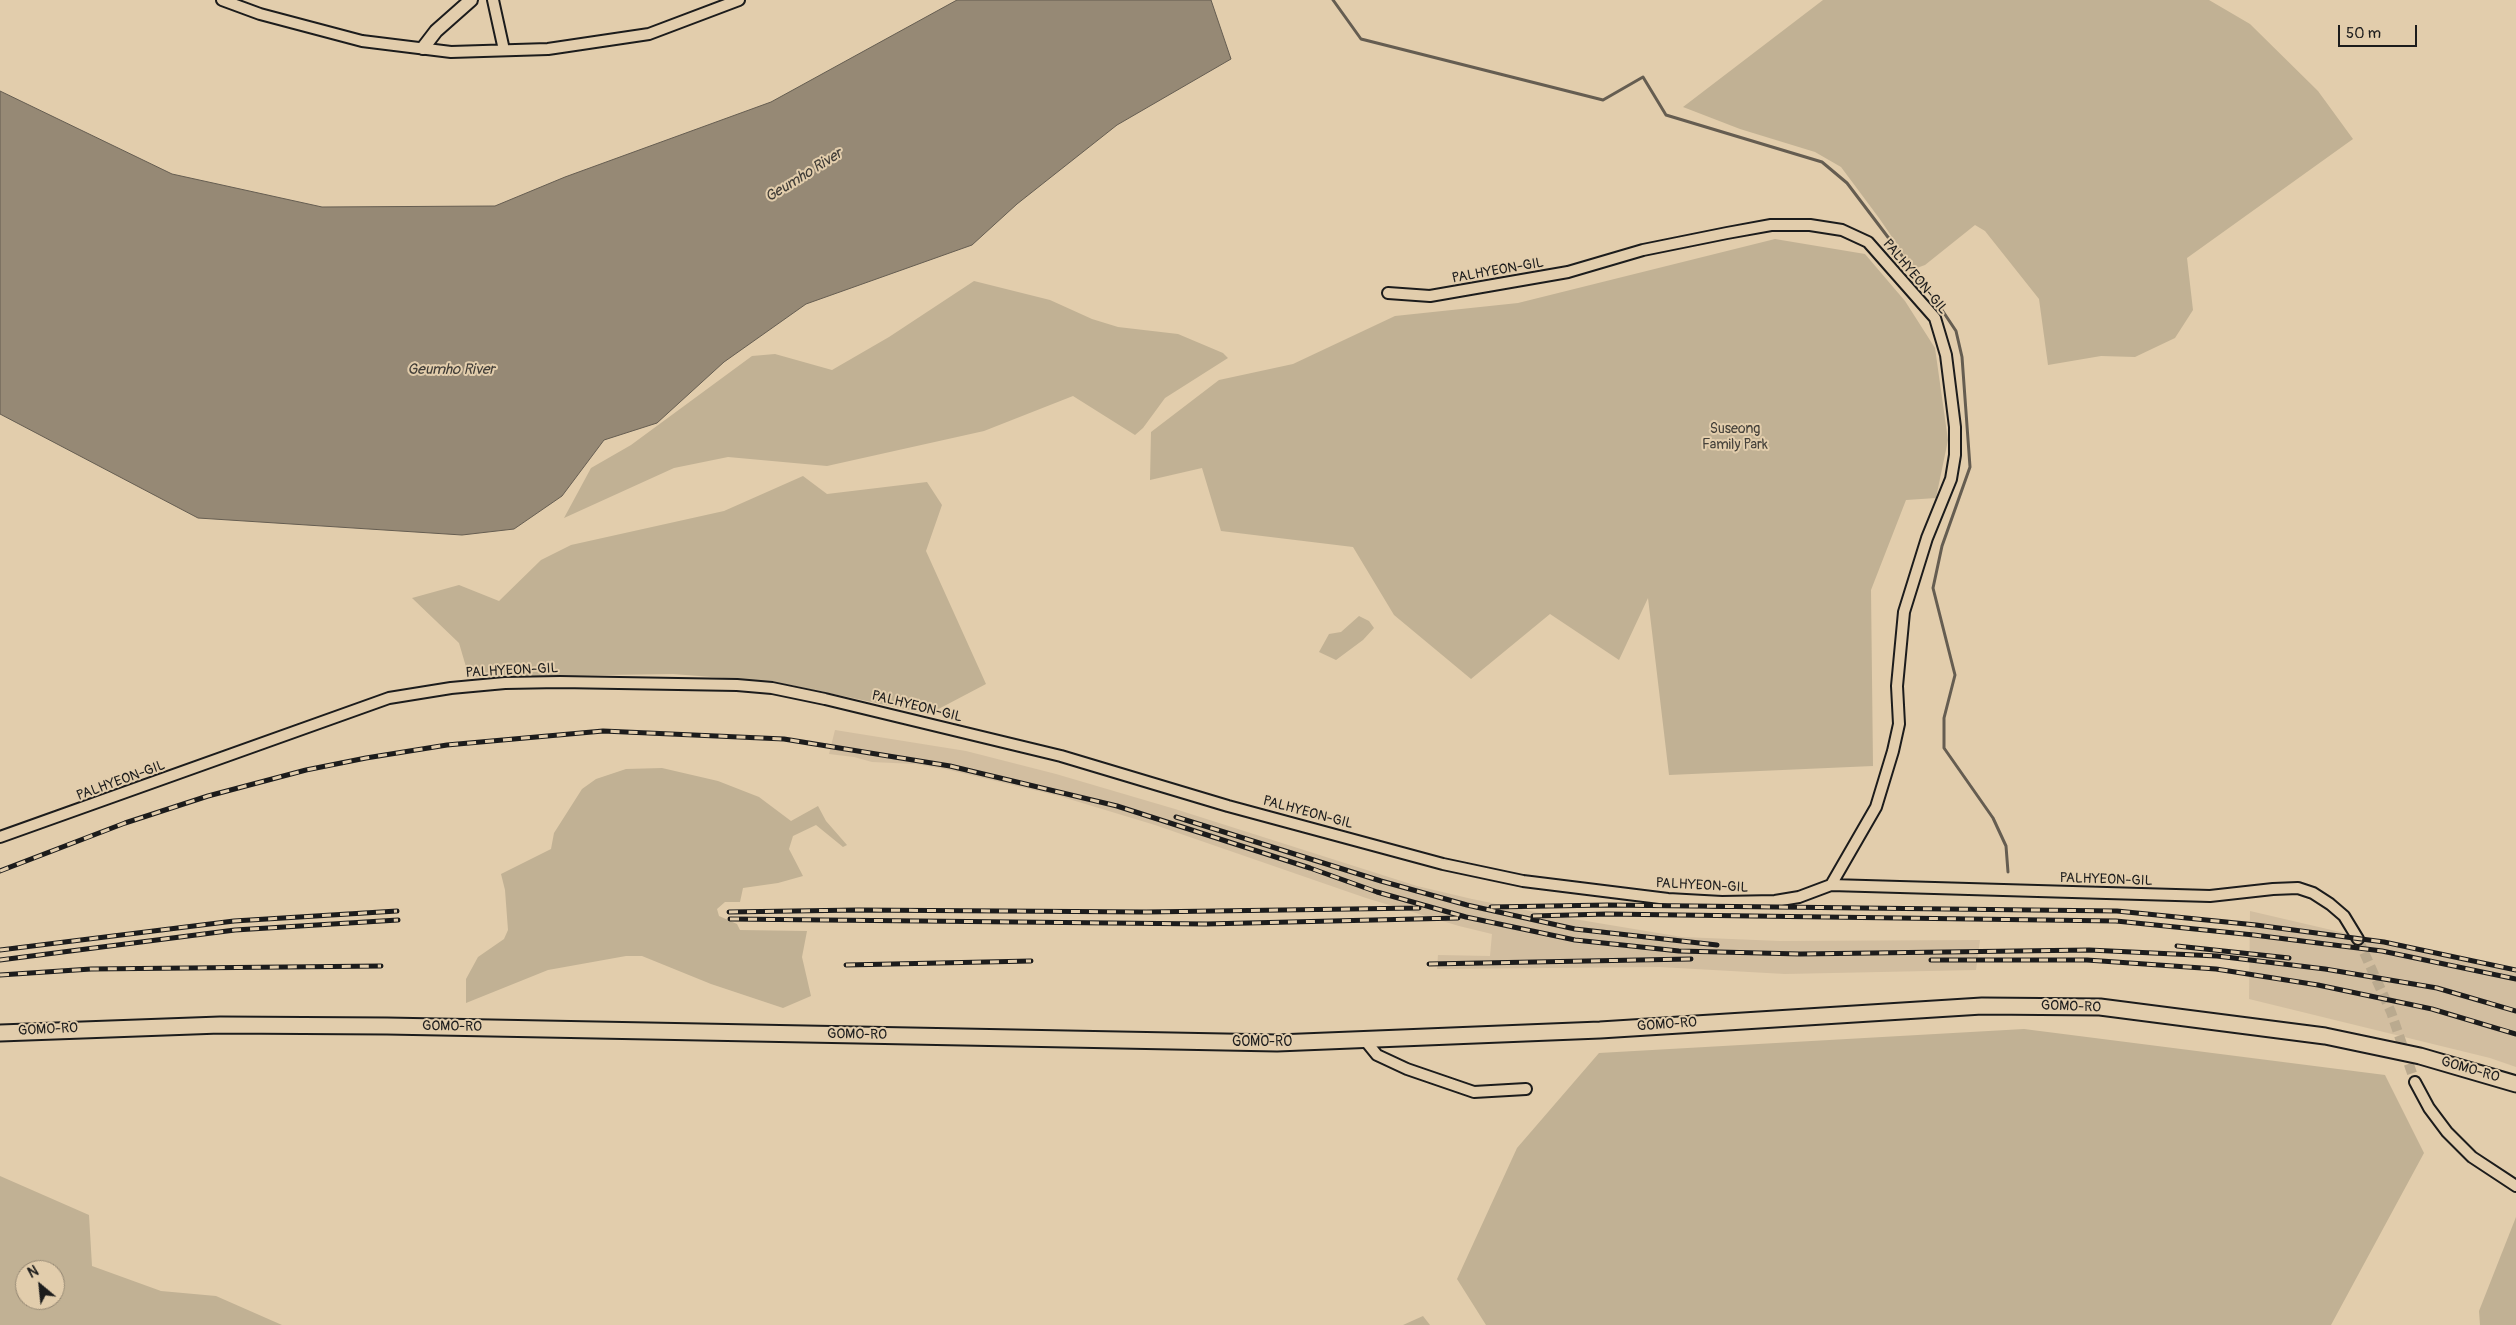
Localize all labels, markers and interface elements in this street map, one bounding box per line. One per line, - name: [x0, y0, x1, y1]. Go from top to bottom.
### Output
- scale bar: [2341, 15, 2420, 47]
- text: 50 m: [2346, 24, 2381, 43]
- water label: Geumho River: [762, 145, 846, 207]
- street label: PALHYEON-GIL: [1879, 236, 1951, 318]
- street label: PALHYEON-GIL: [1451, 255, 1545, 287]
- water label: Geumho River: [407, 361, 495, 379]
- park label: Suseong Family Park: [1702, 421, 1768, 454]
- street label: PALHYEON-GIL: [465, 660, 559, 682]
- street label: PALHYEON-GIL: [870, 688, 964, 726]
- street label: PALHYEON-GIL: [74, 757, 168, 805]
- street label: PALHYEON-GIL: [1261, 793, 1355, 833]
- street label: PALHYEON-GIL: [2059, 870, 2153, 890]
- street label: PALHYEON-GIL: [1655, 875, 1749, 897]
- street label: GOMO-RO: [2041, 998, 2101, 1016]
- street label: GOMO-RO: [1636, 1015, 1698, 1035]
- street label: GOMO-RO: [422, 1018, 482, 1036]
- street label: GOMO-RO: [18, 1020, 78, 1040]
- street label: GOMO-RO: [827, 1026, 887, 1044]
- street label: GOMO-RO: [1232, 1034, 1292, 1050]
- street label: GOMO-RO: [2439, 1054, 2501, 1086]
- north arrow: [15, 1260, 65, 1310]
- text: N: [25, 1262, 41, 1282]

